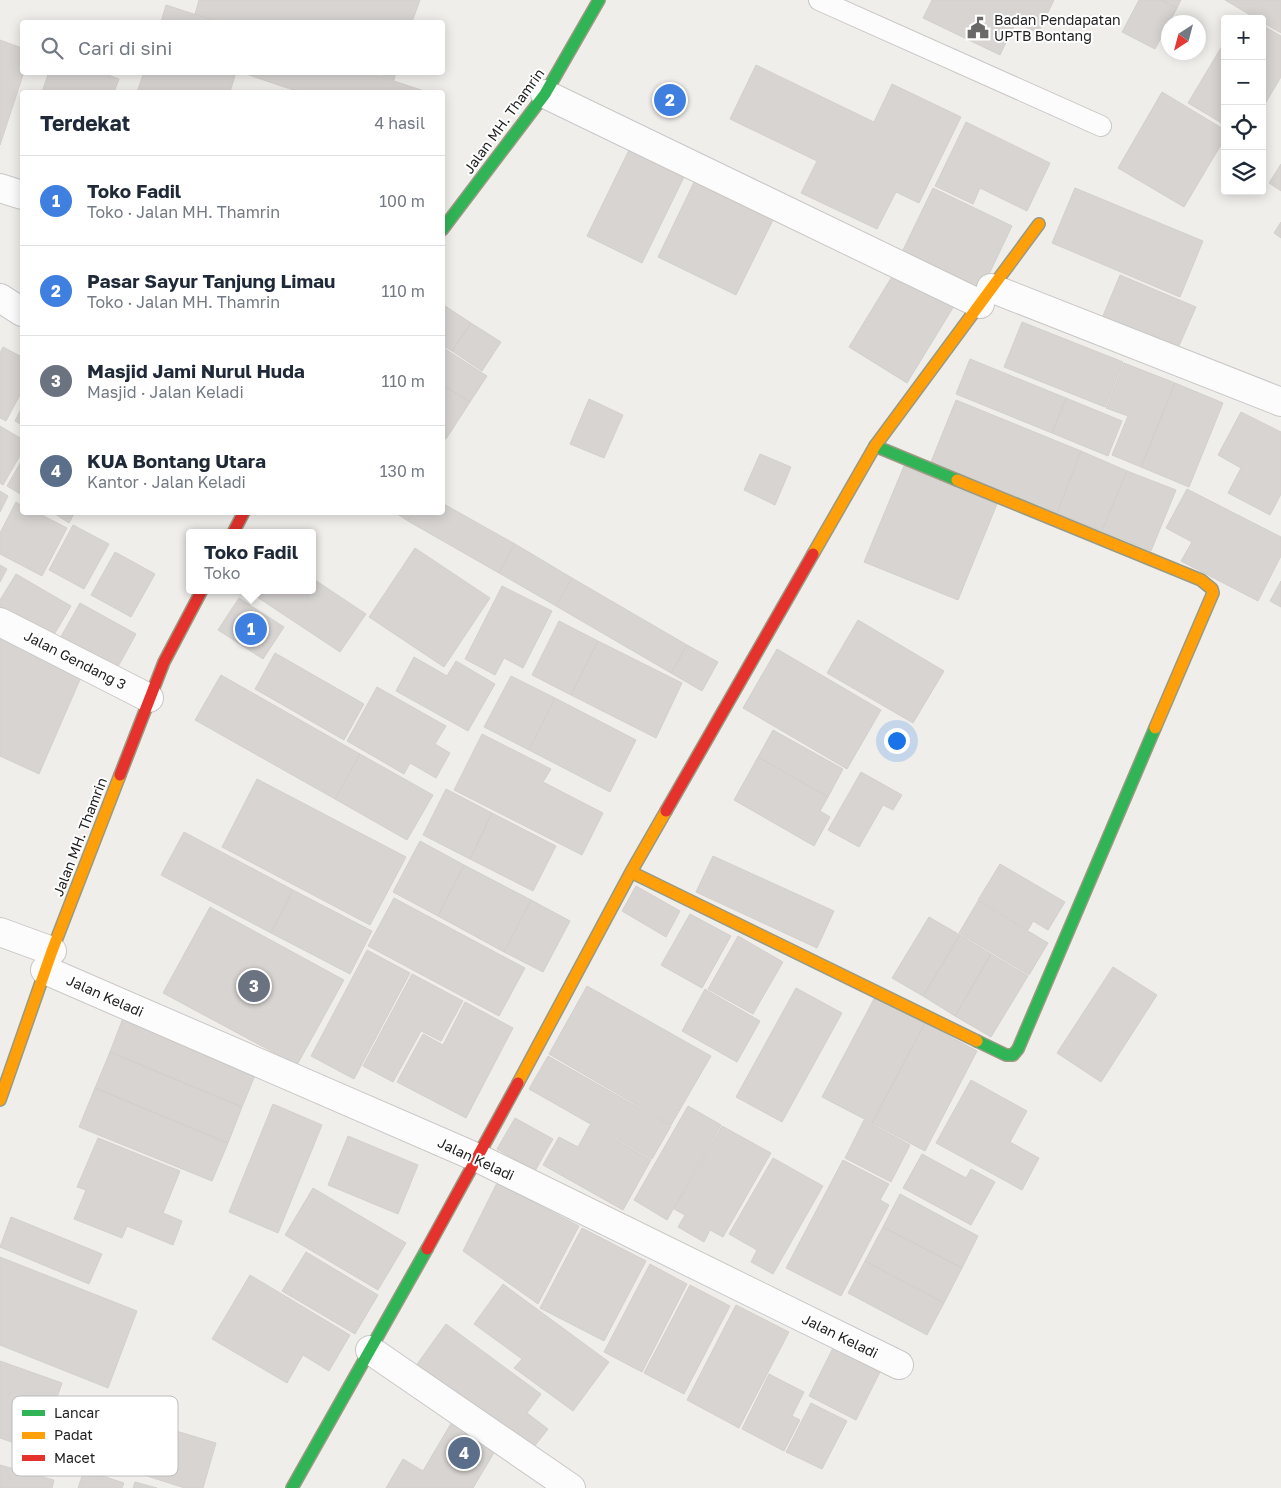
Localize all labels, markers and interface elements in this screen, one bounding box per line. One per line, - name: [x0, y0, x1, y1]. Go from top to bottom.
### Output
- place label: Badan Pendapatan UPTB Bontang: [994, 11, 1121, 44]
- public building icon: Badan Pendapatan UPTB Bontang: [965, 15, 991, 41]
- north arrow: [1161, 15, 1206, 60]
- map controls: [1221, 15, 1266, 195]
- button: +: [1221, 15, 1266, 60]
- search box: [20, 20, 445, 75]
- icon: search: [38, 34, 66, 62]
- text: Cari di sini: [78, 36, 172, 59]
- button: −: [1221, 60, 1266, 105]
- street label: Jalan MH. Thamrin: [460, 65, 547, 177]
- pin: 2: [654, 81, 686, 119]
- button: locate: [1221, 105, 1266, 150]
- text: Terdekat: [40, 110, 130, 136]
- text: 4 hasil: [374, 113, 425, 133]
- button: layers: [1221, 150, 1266, 195]
- text: Toko Fadil: [87, 179, 181, 202]
- text: 1: [52, 191, 60, 211]
- text: 100 m: [379, 191, 425, 211]
- text: Toko · Jalan MH. Thamrin: [87, 202, 280, 222]
- text: Pasar Sayur Tanjung Limau: [87, 269, 335, 292]
- text: 2: [51, 281, 61, 301]
- text: 110 m: [381, 281, 425, 301]
- text: Toko · Jalan MH. Thamrin: [87, 292, 280, 312]
- text: Masjid Jami Nurul Huda: [87, 359, 305, 382]
- text: 3: [51, 371, 61, 391]
- text: 110 m: [381, 371, 425, 391]
- text: Masjid · Jalan Keladi: [87, 382, 244, 402]
- text: KUA Bontang Utara: [87, 449, 266, 472]
- text: 4: [51, 461, 61, 481]
- text: 130 m: [380, 461, 425, 481]
- text: Kantor · Jalan Keladi: [87, 472, 246, 492]
- popup: [186, 529, 316, 594]
- text: Toko Fadil: [204, 540, 298, 563]
- text: Toko: [204, 563, 240, 583]
- pin: 1: [235, 610, 267, 648]
- street label: Jalan Gendang 3: [21, 627, 129, 693]
- your location: [884, 728, 910, 754]
- street label: Jalan MH. Thamrin: [49, 775, 110, 899]
- pin: 3: [238, 967, 270, 1005]
- street label: Jalan Keladi: [64, 971, 146, 1020]
- street label: Jalan Keladi: [435, 1133, 517, 1184]
- street label: Jalan Keladi: [799, 1310, 881, 1361]
- legend: [12, 1396, 178, 1476]
- text: Lancar: [54, 1404, 100, 1421]
- text: Padat: [54, 1426, 93, 1443]
- pin: 4: [448, 1434, 480, 1472]
- text: Macet: [54, 1449, 95, 1466]

